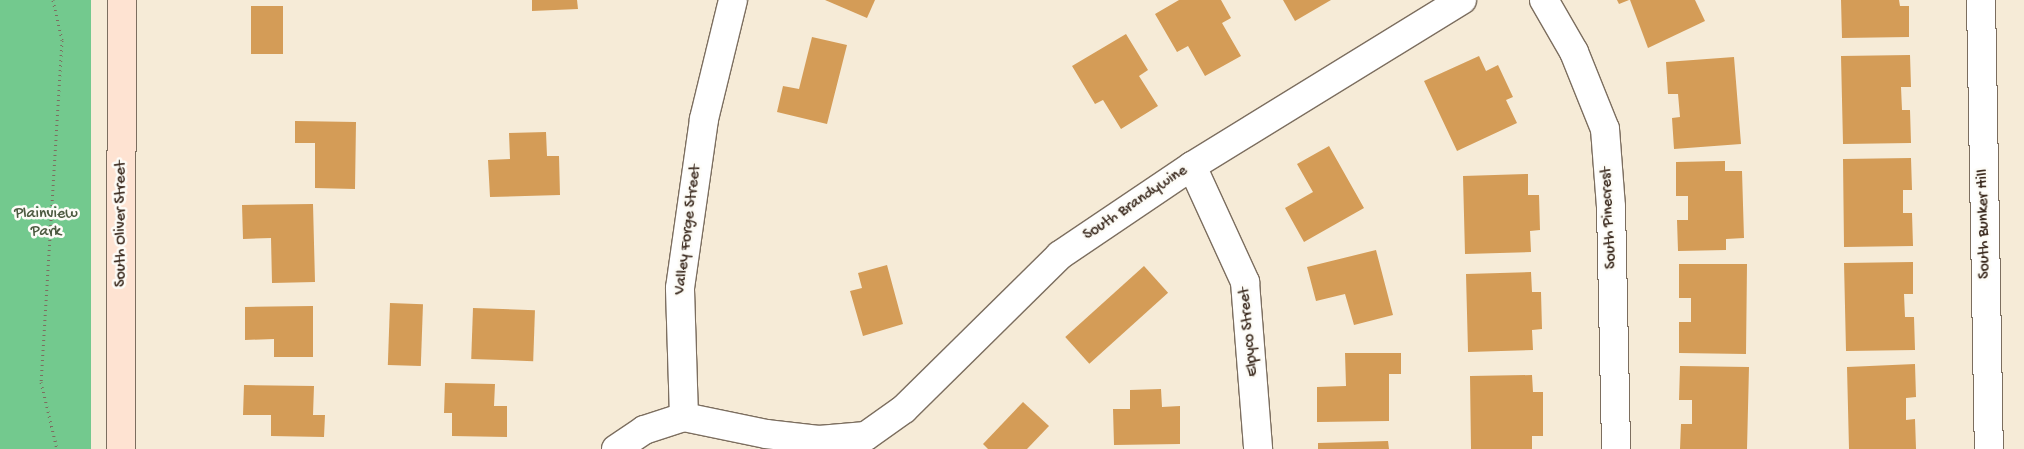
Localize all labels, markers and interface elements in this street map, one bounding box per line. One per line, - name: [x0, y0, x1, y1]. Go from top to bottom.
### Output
- street label: South Oliver Street: [112, 161, 132, 287]
- street label: South Brandywine: [1080, 162, 1192, 246]
- street label: Valley Forge Street: [672, 164, 706, 296]
- street label: South Pinecrest: [1598, 167, 1622, 269]
- street label: South Bunker Hill: [1974, 169, 1996, 279]
- park label: Plainview Park: [14, 205, 78, 243]
- street label: Elpyco Street: [1236, 287, 1264, 377]

